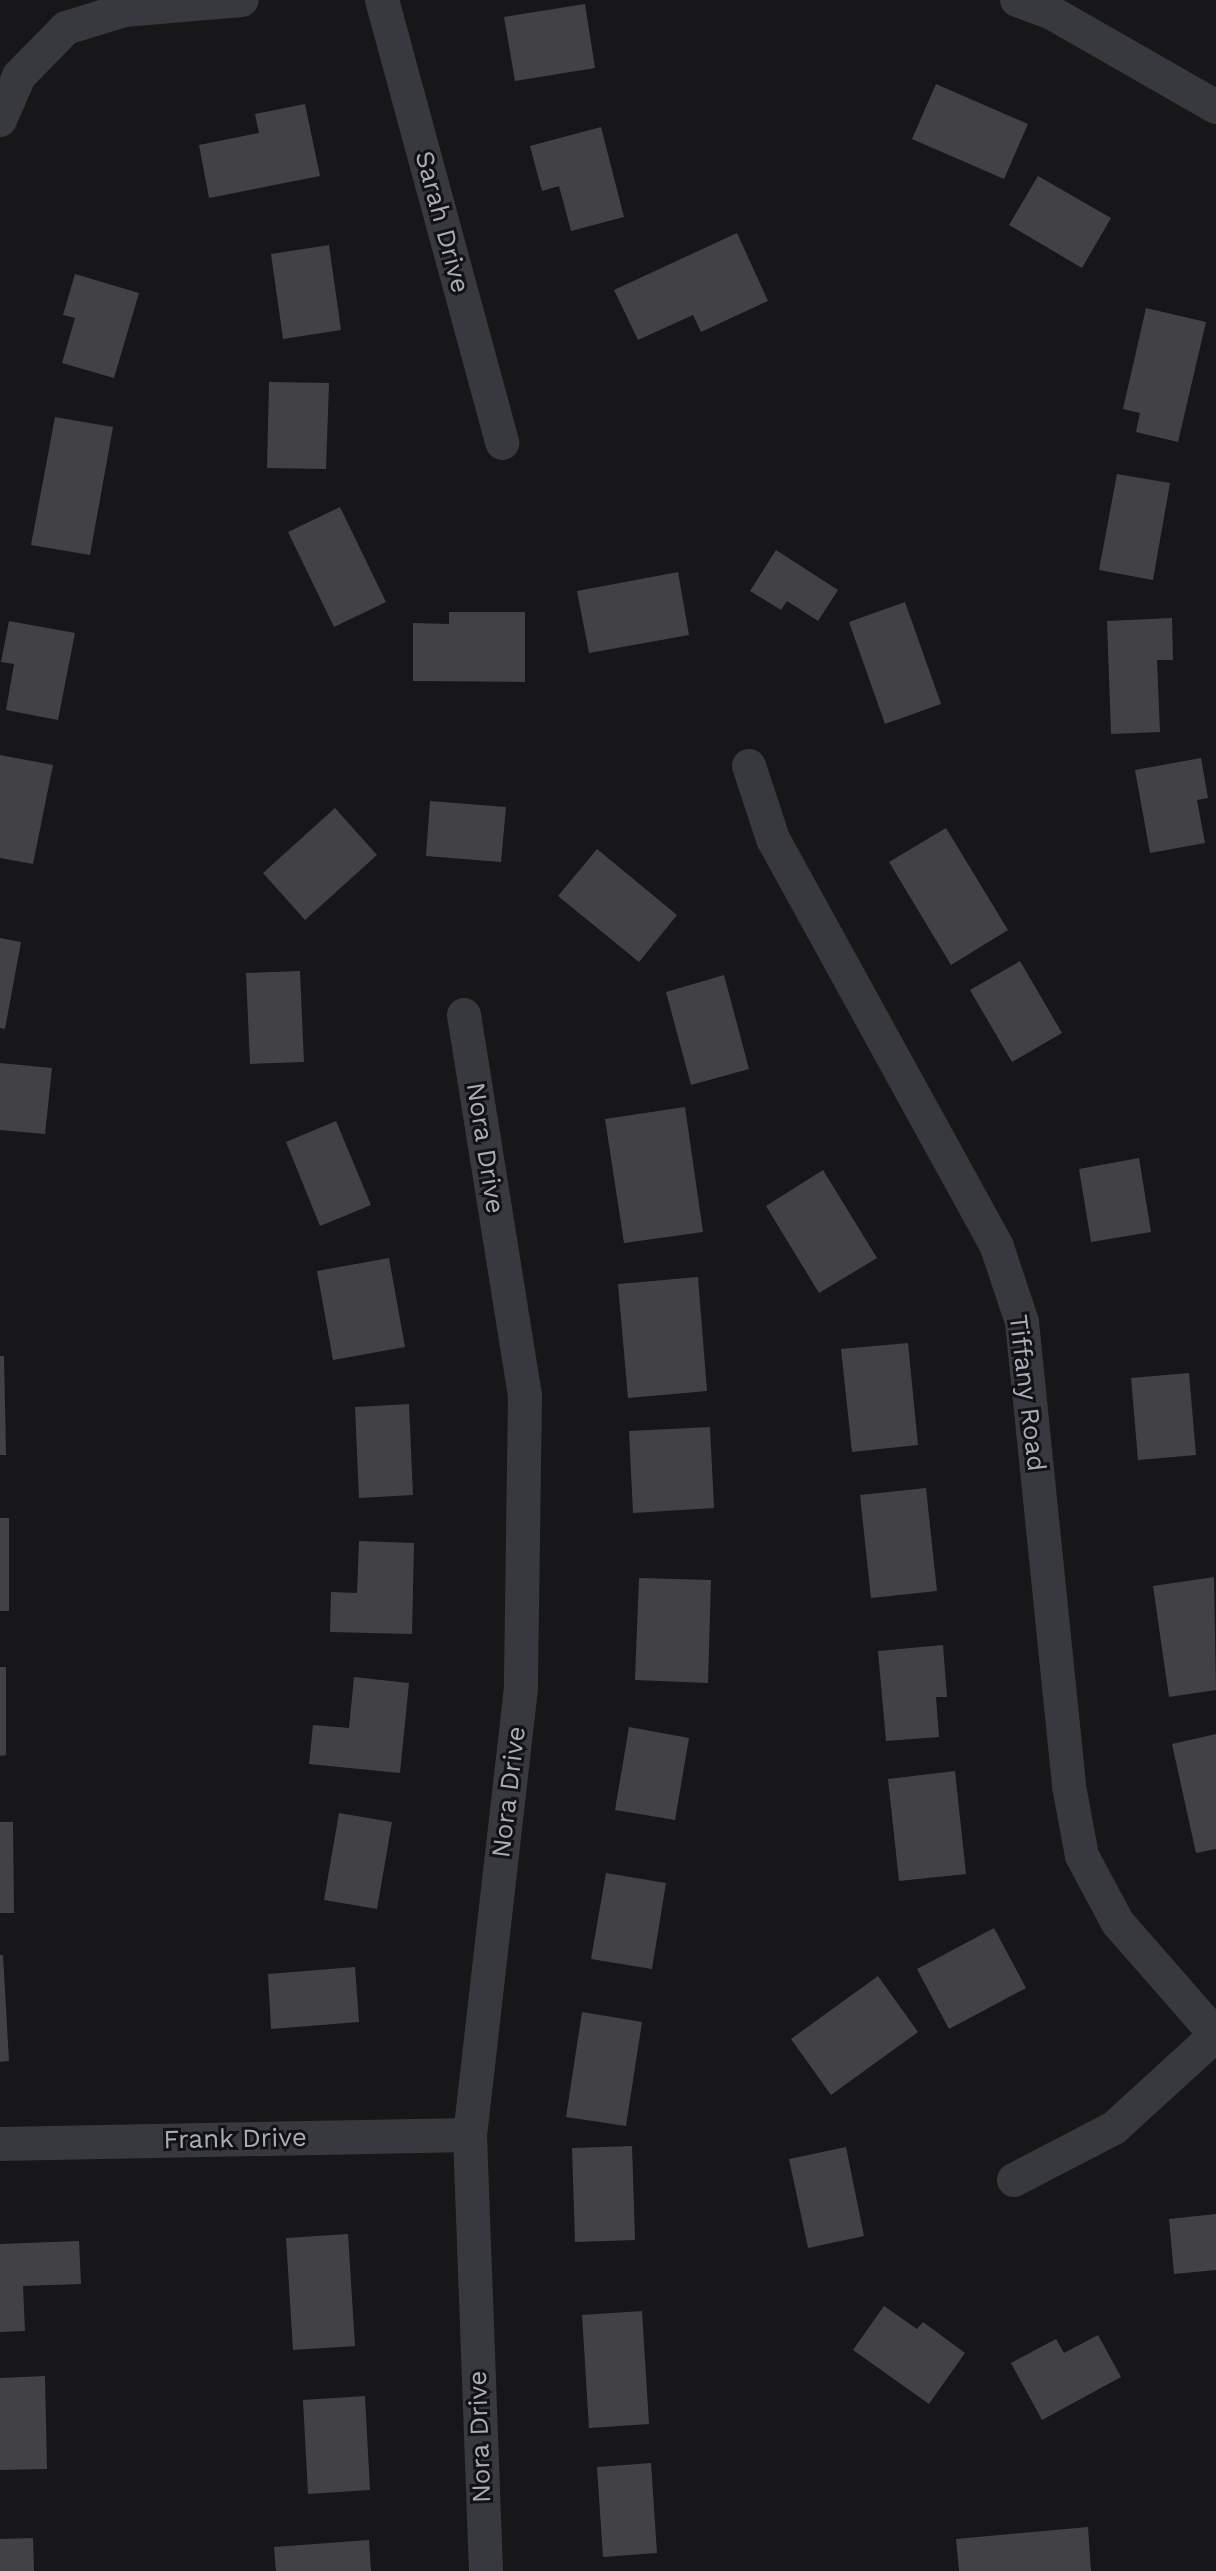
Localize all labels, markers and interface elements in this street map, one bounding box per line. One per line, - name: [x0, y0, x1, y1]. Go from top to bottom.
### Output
- street label: Sarah Drive: [408, 148, 476, 296]
- street label: Nora Drive: [459, 1080, 511, 1216]
- street label: Tiffany Road: [1002, 1313, 1052, 1473]
- street label: Nora Drive: [485, 1724, 533, 1860]
- street label: Frank Drive: [163, 2122, 307, 2156]
- street label: Nora Drive: [462, 2370, 498, 2504]

